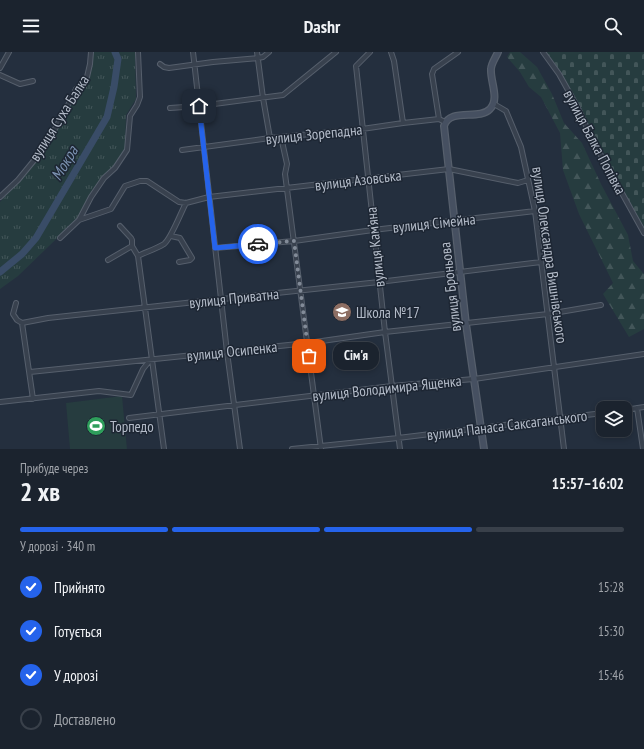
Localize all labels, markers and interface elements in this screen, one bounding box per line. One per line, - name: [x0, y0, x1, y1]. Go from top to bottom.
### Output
- icon: menu: [20, 15, 42, 37]
- text: Dashr: [304, 15, 340, 38]
- icon: search: [602, 15, 624, 37]
- street label: вулиця Суха Балка: [25, 71, 93, 165]
- street label: вулиця Балка Попівка: [560, 87, 630, 197]
- pin: [182, 89, 216, 123]
- icon: home: [188, 95, 210, 117]
- street label: вулиця Зорепадна: [265, 119, 363, 149]
- water label: Мокра: [46, 141, 83, 184]
- street label: вулиця Азовська: [314, 165, 402, 195]
- street label: вулиця Олександра Вишнівського: [528, 166, 572, 344]
- street label: вулиця Кам’яна: [361, 206, 389, 288]
- street label: вулиця Сімейна: [392, 209, 476, 237]
- courier: [238, 224, 278, 264]
- icon: car: [247, 233, 269, 255]
- street label: вулиця Броньова: [435, 241, 465, 333]
- street label: вулиця Приватна: [188, 284, 280, 312]
- school or university icon: Школа №17: [331, 301, 353, 323]
- place label: Школа №17: [356, 303, 420, 322]
- street label: вулиця Осипенка: [186, 337, 278, 365]
- pin: [292, 339, 326, 373]
- callout: Сім'я: [333, 342, 379, 370]
- icon: bag: [298, 345, 320, 367]
- text: Сім'я: [344, 347, 368, 364]
- street label: вулиця Володимира Ященка: [312, 371, 462, 405]
- map controls: [596, 401, 632, 437]
- button: layers: [596, 401, 632, 437]
- street label: вулиця Панаса Саксаганського: [426, 406, 588, 444]
- sports icon: Торпедо: [85, 415, 107, 437]
- place label: Торпедо: [110, 417, 154, 436]
- text: Прибуде через: [20, 460, 88, 477]
- text: 15:57–16:02: [552, 474, 624, 493]
- text: 2 хв: [20, 475, 60, 508]
- text: У дорозі · 340 m: [20, 538, 95, 555]
- icon: check: [20, 576, 42, 598]
- text: Прийнято: [54, 578, 105, 597]
- text: 15:28: [598, 579, 624, 596]
- icon: check: [20, 620, 42, 642]
- text: Готується: [54, 622, 102, 641]
- text: 15:30: [598, 623, 624, 640]
- icon: check: [20, 664, 42, 686]
- text: У дорозі: [54, 666, 98, 685]
- text: 15:46: [598, 667, 624, 684]
- text: Доставлено: [54, 710, 116, 729]

